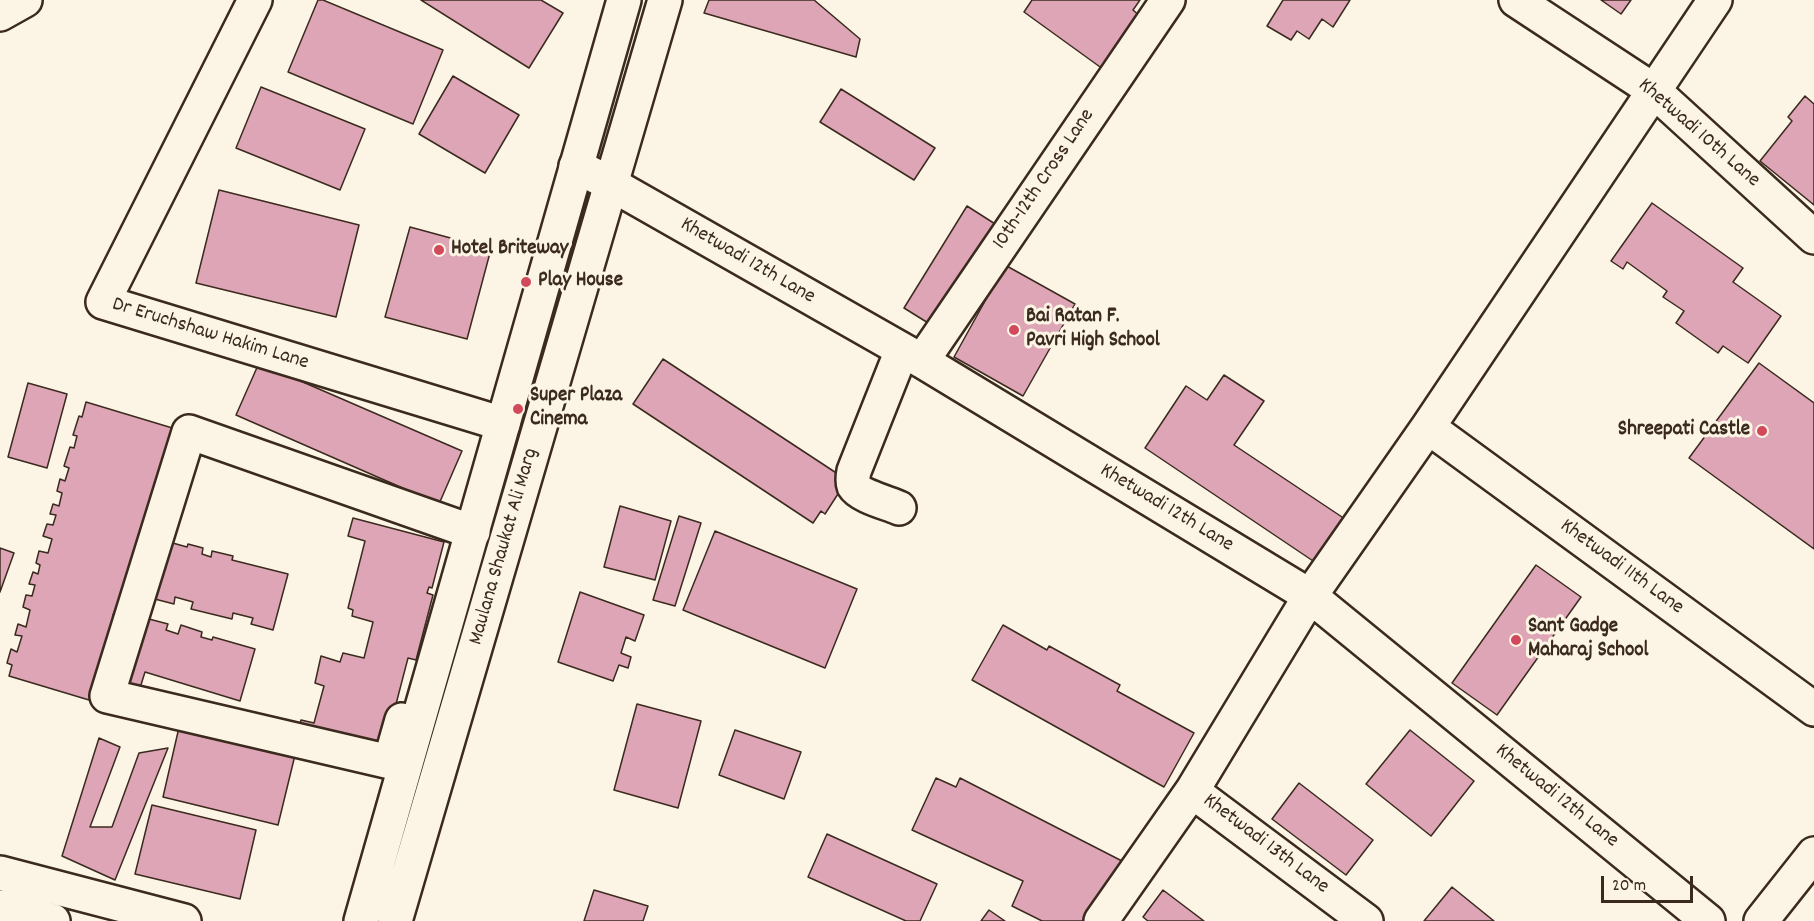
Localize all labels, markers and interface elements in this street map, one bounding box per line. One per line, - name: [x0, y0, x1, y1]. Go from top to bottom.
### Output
- street label: Khetwadi 10th Lane: [1632, 74, 1764, 194]
- street label: 10th-12th Cross Lane: [989, 105, 1101, 255]
- street label: Khetwadi 12th Lane: [675, 213, 819, 311]
- place label: Hotel Briteway: [451, 237, 568, 263]
- marker: Hotel Briteway: [432, 243, 446, 257]
- place label: Play House: [538, 269, 623, 295]
- marker: Play House: [519, 275, 533, 289]
- street label: Dr Eruchshaw Hakim Lane: [109, 293, 311, 377]
- place label: Bai Ratan F. Pavri High School: [1026, 305, 1160, 355]
- marker: Bai Ratan F. Pavri High School: [1007, 323, 1021, 337]
- place label: Super Plaza Cinema: [530, 384, 622, 434]
- marker: Super Plaza Cinema: [511, 402, 525, 416]
- place label: Shreepati Castle: [1618, 418, 1750, 444]
- marker: Shreepati Castle: [1755, 424, 1769, 438]
- street label: Maulana Shaukat Ali Marg: [465, 446, 545, 648]
- street label: Khetwadi 12th Lane: [1095, 459, 1237, 559]
- street label: Khetwadi 11th Lane: [1554, 515, 1688, 621]
- place label: Sant Gadge Maharaj School: [1528, 615, 1649, 665]
- marker: Sant Gadge Maharaj School: [1509, 633, 1523, 647]
- street label: Khetwadi 12th Lane: [1489, 740, 1623, 854]
- street label: Khetwadi 13th Lane: [1197, 789, 1333, 901]
- scale bar: [1604, 864, 1696, 902]
- text: 20 m: [1612, 874, 1646, 899]

